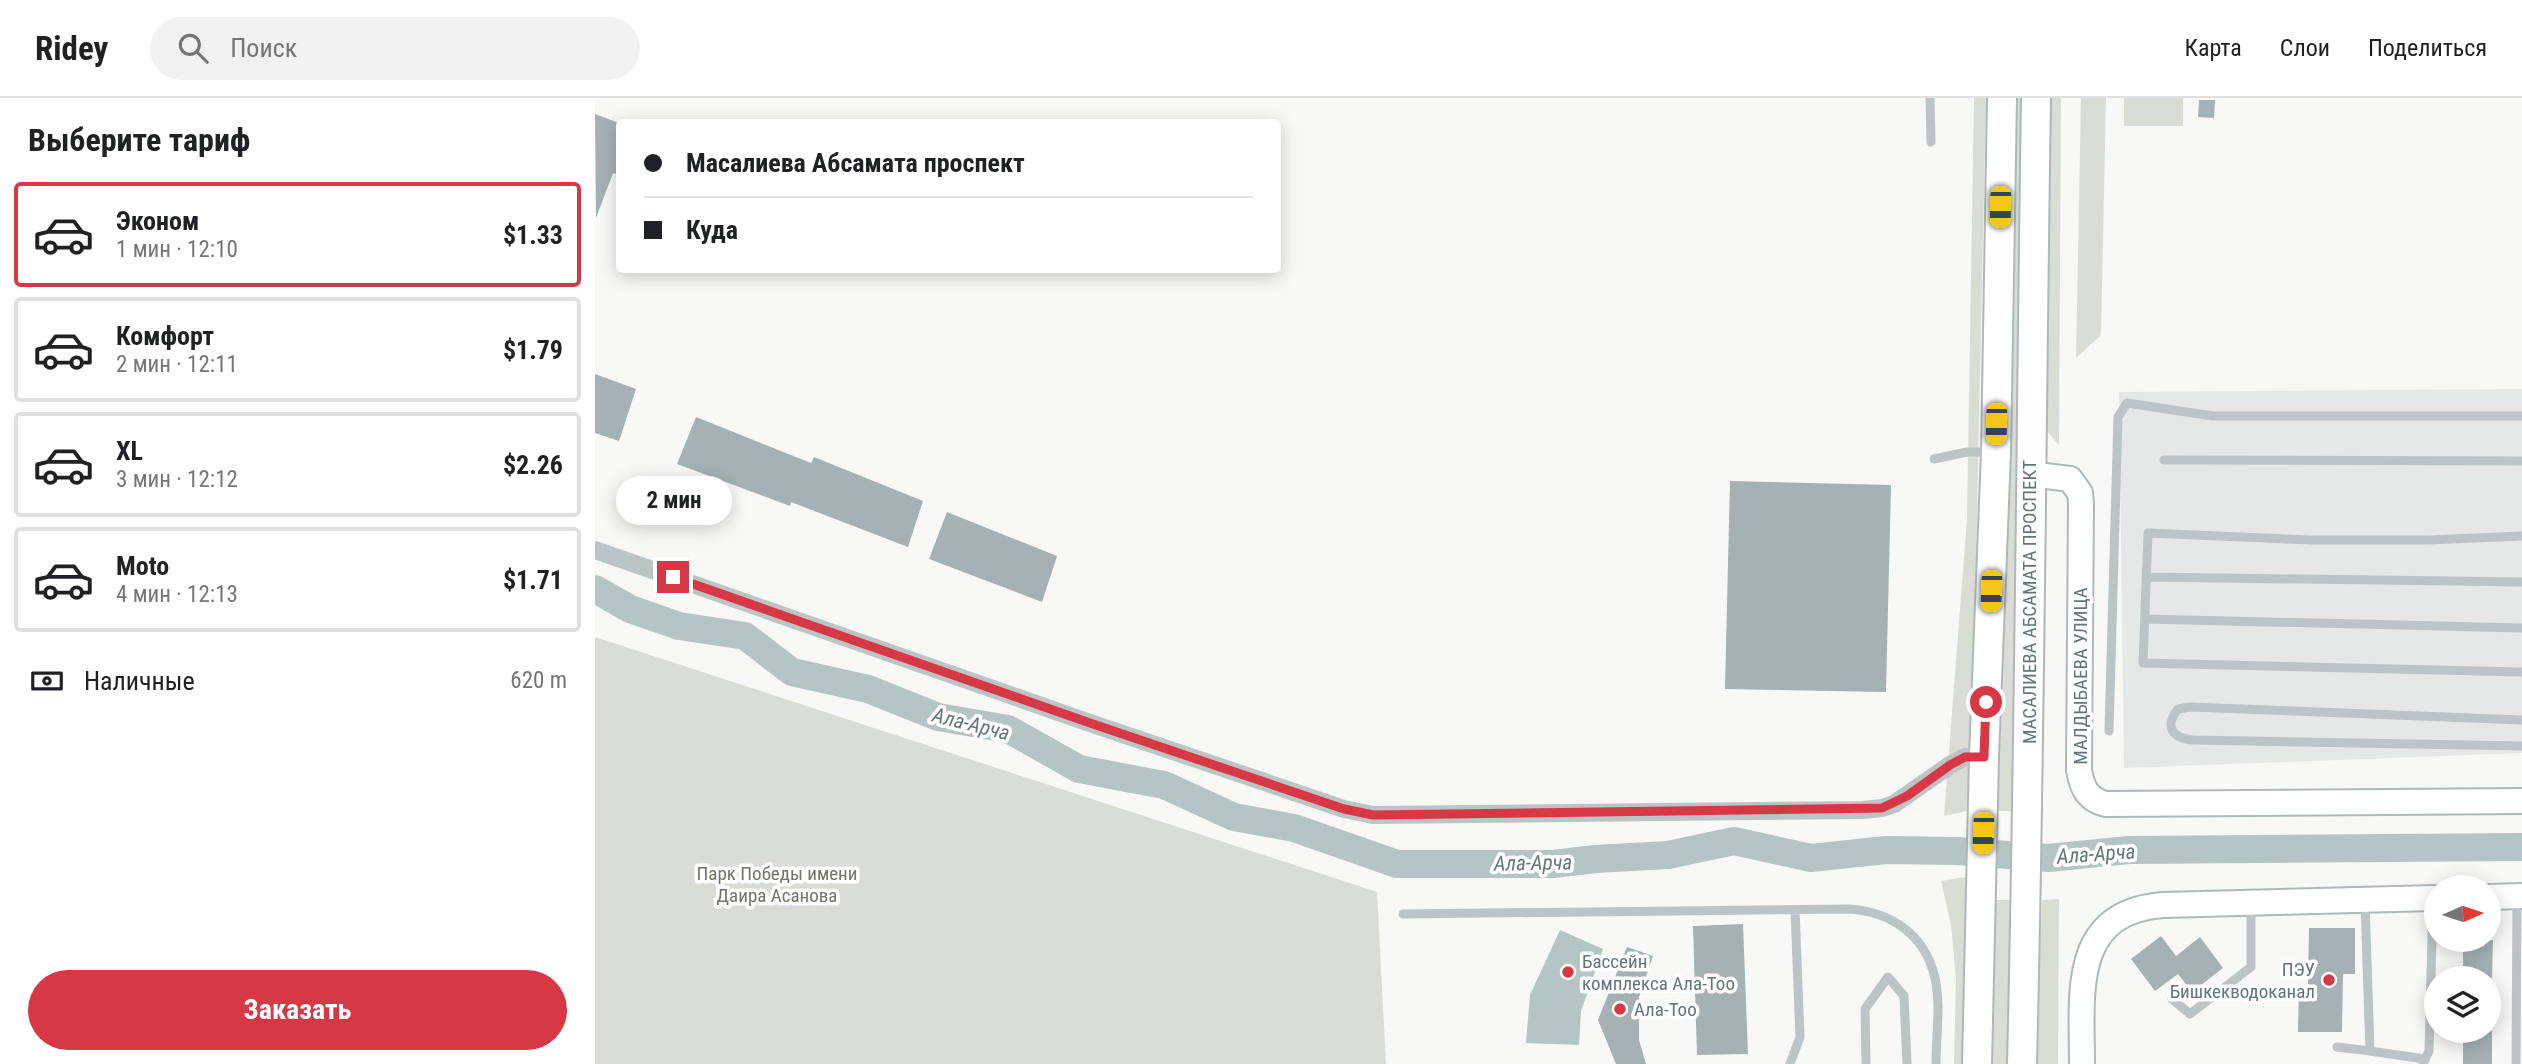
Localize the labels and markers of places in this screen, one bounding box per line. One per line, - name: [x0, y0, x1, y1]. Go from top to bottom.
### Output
- place label: Бассейн комплекса Ала-Тоо: [1582, 950, 1735, 995]
- place label: ПЭУ Бишкекводоканал: [2170, 958, 2315, 1003]
- marker: Бассейн комплекса Ала-Тоо: [1560, 964, 1576, 980]
- marker: ПЭУ Бишкекводоканал: [2321, 972, 2337, 988]
- place label: Ала-Тоо: [1634, 998, 1697, 1021]
- marker: Ала-Тоо: [1612, 1001, 1628, 1017]

